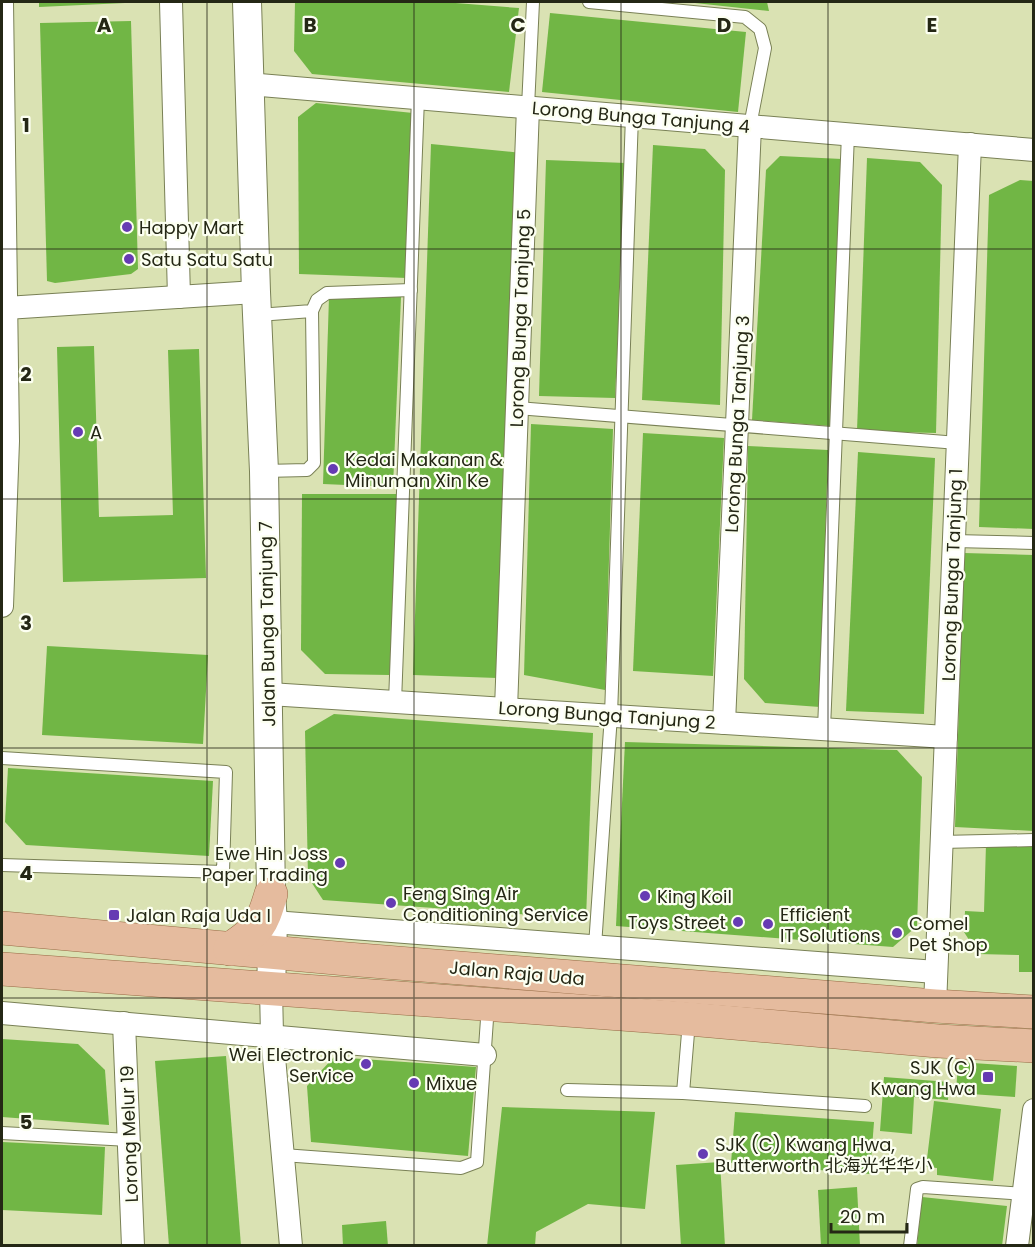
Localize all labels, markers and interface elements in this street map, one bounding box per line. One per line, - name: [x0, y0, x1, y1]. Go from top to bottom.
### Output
- text: A: [97, 11, 112, 39]
- text: B: [303, 11, 317, 39]
- text: C: [510, 11, 526, 39]
- text: D: [717, 11, 731, 39]
- text: E: [927, 11, 937, 39]
- street label: Lorong Bunga Tanjung 4: [531, 95, 751, 139]
- text: 1: [22, 111, 30, 139]
- street label: Lorong Bunga Tanjung 5: [504, 208, 536, 428]
- place label: Happy Mart: [139, 215, 244, 240]
- marker: Happy Mart: [120, 220, 134, 234]
- place label: Satu Satu Satu: [141, 247, 273, 272]
- marker: Satu Satu Satu: [122, 252, 136, 266]
- street label: Lorong Bunga Tanjung 3: [719, 315, 755, 533]
- text: 2: [20, 360, 32, 388]
- place label: A: [90, 420, 102, 445]
- marker: A: [71, 425, 85, 439]
- place label: Kedai Makanan & Minuman Xin Ke: [345, 447, 504, 493]
- marker: Kedai Makanan & Minuman Xin Ke: [326, 462, 340, 476]
- street label: Lorong Bunga Tanjung 1: [936, 468, 968, 682]
- street label: Jalan Bunga Tanjung 7: [253, 521, 281, 727]
- text: 3: [20, 609, 32, 637]
- street label: Lorong Bunga Tanjung 2: [498, 695, 716, 735]
- place label: Ewe Hin Joss Paper Trading: [202, 841, 328, 887]
- marker: Ewe Hin Joss Paper Trading: [333, 856, 347, 870]
- text: 4: [19, 859, 33, 887]
- place label: Feng Sing Air Conditioning Service: [403, 881, 589, 927]
- place label: King Koil: [657, 884, 732, 909]
- marker: King Koil: [638, 889, 652, 903]
- marker: Feng Sing Air Conditioning Service: [384, 896, 398, 910]
- place label: Efficient IT Solutions: [780, 902, 880, 948]
- place label: Jalan Raja Uda I: [126, 903, 271, 928]
- marker: Jalan Raja Uda I: [107, 908, 121, 922]
- place label: Toys Street: [628, 910, 726, 935]
- place label: Comel Pet Shop: [909, 911, 988, 957]
- marker: Toys Street: [731, 915, 745, 929]
- marker: Efficient IT Solutions: [761, 917, 775, 931]
- marker: Comel Pet Shop: [890, 926, 904, 940]
- street label: Jalan Raja Uda: [448, 955, 586, 991]
- place label: Wei Electronic Service: [229, 1042, 354, 1088]
- place label: SJK (C) Kwang Hwa: [870, 1055, 976, 1101]
- marker: Wei Electronic Service: [359, 1057, 373, 1071]
- street label: Lorong Melur 19: [114, 1065, 144, 1203]
- marker: SJK (C) Kwang Hwa: [981, 1070, 995, 1084]
- place label: Mixue: [426, 1071, 477, 1096]
- marker: Mixue: [407, 1076, 421, 1090]
- text: 5: [20, 1108, 33, 1136]
- place label: SJK (C) Kwang Hwa, Butterworth 北海光华华小: [715, 1132, 932, 1178]
- marker: SJK (C) Kwang Hwa, Butterworth 北海光华华小: [696, 1147, 710, 1161]
- scale bar: [831, 1196, 908, 1234]
- text: 20 m: [840, 1204, 885, 1229]

